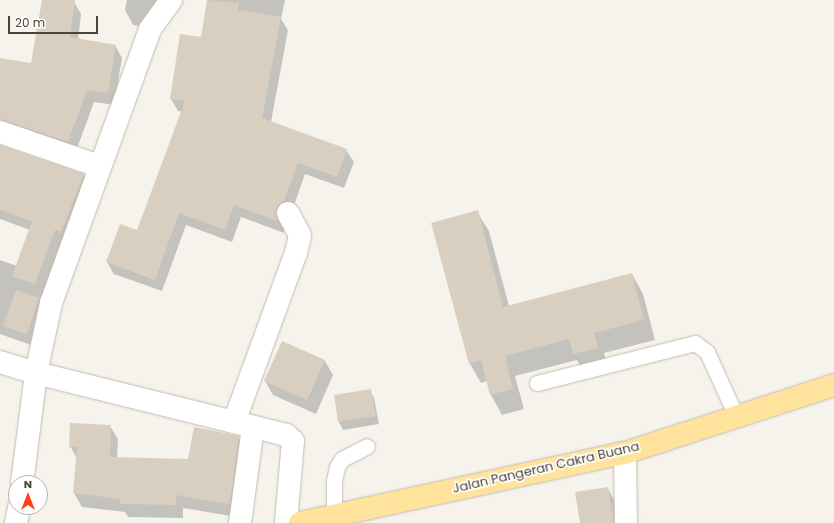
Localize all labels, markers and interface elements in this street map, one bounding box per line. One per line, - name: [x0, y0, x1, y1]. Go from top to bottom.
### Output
- scale bar: [10, 8, 100, 34]
- text: 20 m: [15, 14, 45, 31]
- street label: Jalan Pangeran Cakra Buana: [451, 439, 641, 497]
- north arrow: [8, 475, 48, 515]
- text: N: [24, 476, 32, 492]

